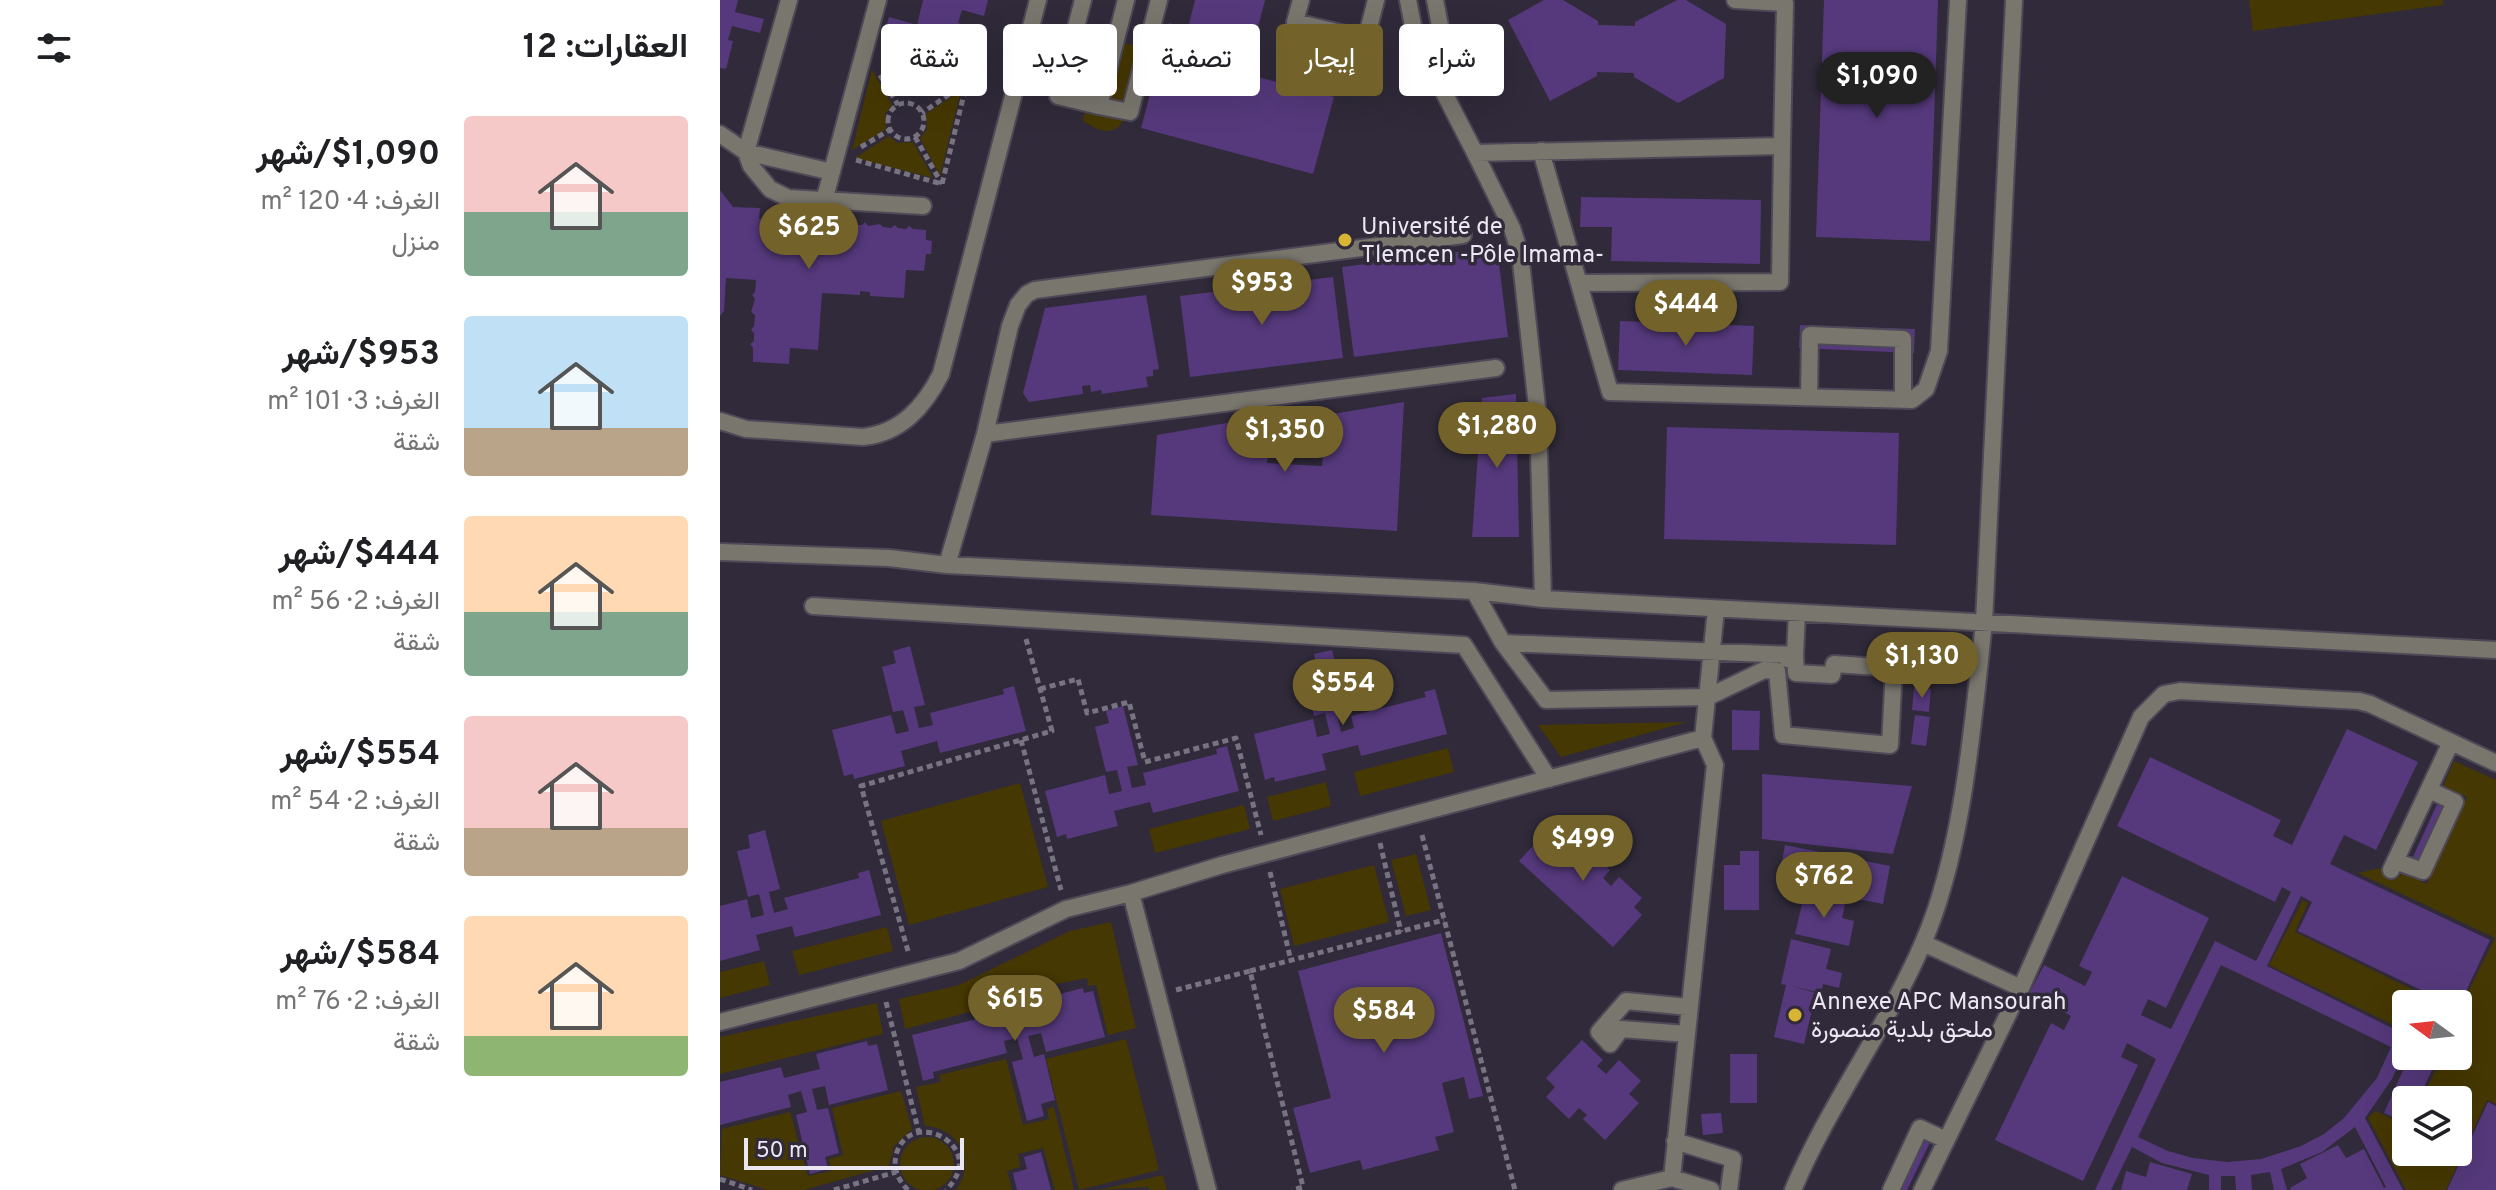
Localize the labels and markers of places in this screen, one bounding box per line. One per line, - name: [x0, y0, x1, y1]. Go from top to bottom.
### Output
- pin: $1,090: [1812, 52, 1942, 120]
- pin: $625: [762, 203, 856, 271]
- place label: Université de Tlemcen -Pôle Imama-: [1361, 213, 1604, 271]
- marker: Université de Tlemcen -Pôle Imama-: [1336, 231, 1354, 249]
- pin: $953: [1215, 259, 1309, 327]
- pin: $444: [1639, 280, 1733, 348]
- pin: $1,280: [1432, 402, 1562, 470]
- pin: $1,350: [1220, 406, 1350, 474]
- pin: $1,130: [1857, 632, 1987, 700]
- pin: $554: [1296, 659, 1390, 727]
- pin: $499: [1536, 815, 1630, 883]
- pin: $762: [1777, 852, 1871, 920]
- pin: $615: [968, 975, 1062, 1043]
- pin: $584: [1337, 987, 1431, 1055]
- place label: Annexe APC Mansourah ملحق بلدية منصورة: [1811, 988, 2066, 1046]
- marker: Annexe APC Mansourah ملحق بلدية منصورة: [1786, 1006, 1804, 1024]

